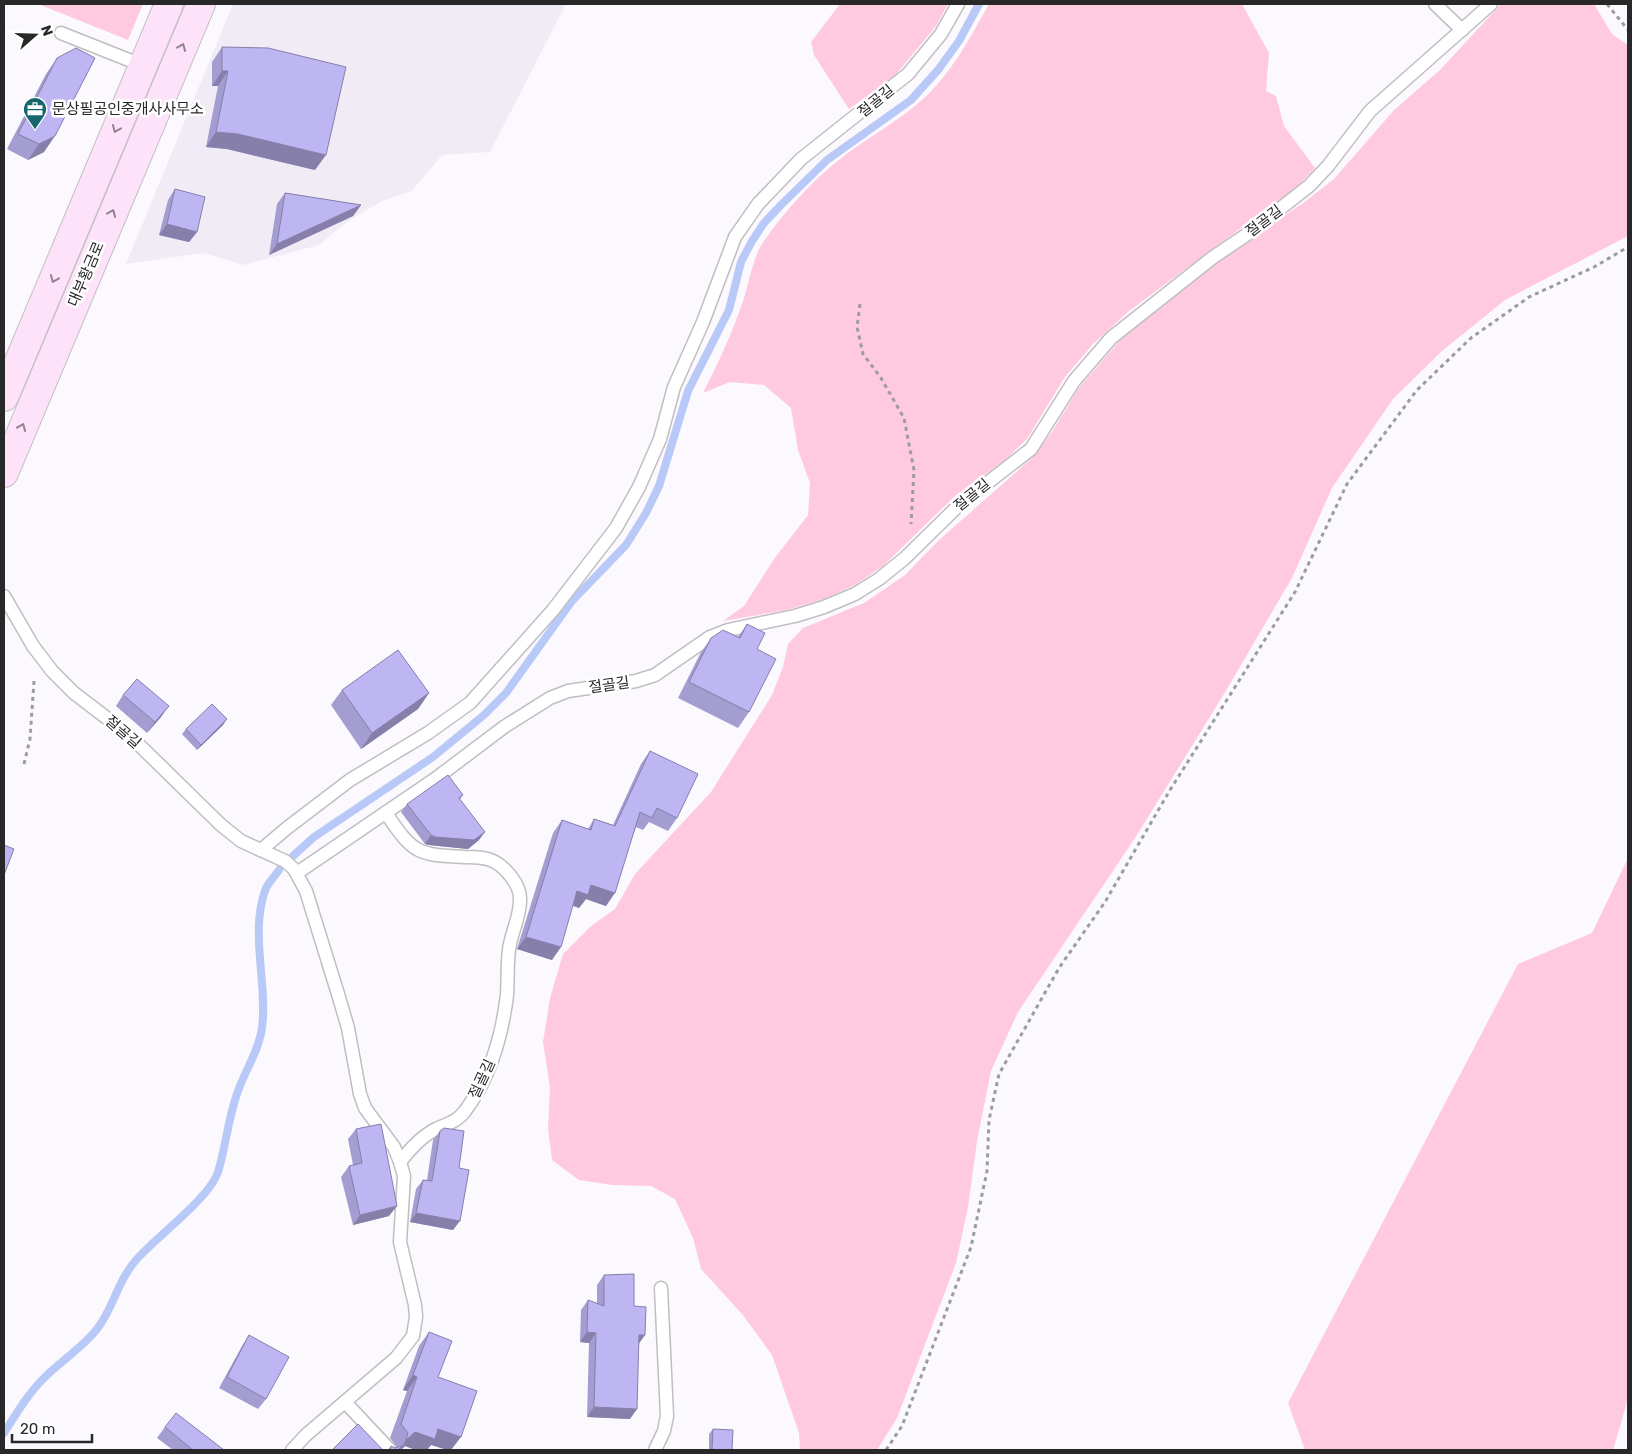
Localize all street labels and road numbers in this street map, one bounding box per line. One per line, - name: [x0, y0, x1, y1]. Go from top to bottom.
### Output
- street label: 절골길: [854, 81, 898, 121]
- street label: 절골길: [1242, 201, 1286, 241]
- street label: 대부황금로: [64, 239, 108, 309]
- street label: 절골길: [950, 475, 994, 515]
- street label: 절골길: [587, 673, 631, 697]
- street label: 절골길: [101, 712, 145, 752]
- street label: 절골길: [465, 1056, 499, 1102]

